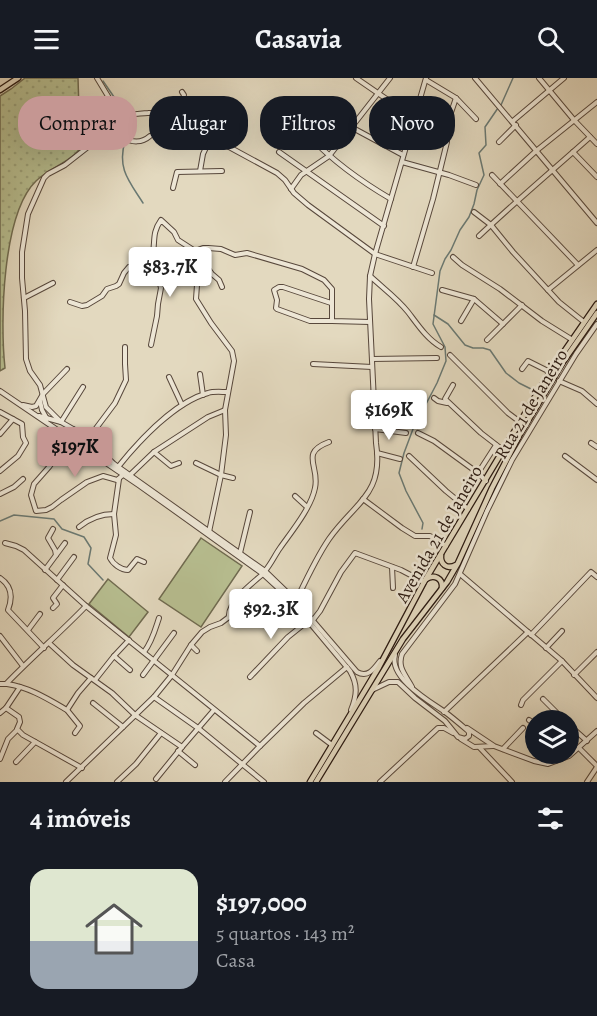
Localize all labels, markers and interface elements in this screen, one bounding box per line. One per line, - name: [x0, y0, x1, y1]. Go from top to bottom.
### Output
- text: Casavia: [255, 21, 342, 57]
- icon: menu: [30, 23, 63, 56]
- icon: search: [534, 23, 567, 56]
- chip: Comprar: [18, 96, 137, 150]
- chip: Alugar: [149, 96, 248, 150]
- chip: Filtros: [260, 96, 357, 150]
- chip: Novo: [369, 96, 455, 150]
- pin: $83.7K: [121, 247, 219, 298]
- text: $83.7K: [143, 253, 197, 280]
- street label: Rua 21 de Janeiro: [489, 345, 573, 463]
- pin: $169K: [347, 390, 431, 441]
- text: $169K: [365, 396, 413, 423]
- pin: $197K: [33, 427, 117, 478]
- text: $197K: [51, 433, 99, 460]
- street label: Avenida 21 de Janeiro: [389, 461, 488, 608]
- pin: $92.3K: [222, 589, 320, 640]
- text: $92.3K: [243, 595, 299, 622]
- map controls: [525, 710, 579, 764]
- button: layers: [525, 710, 579, 764]
- text: 4 imóveis: [30, 801, 131, 836]
- icon: filters: [534, 802, 567, 835]
- text: $197,000: [216, 885, 307, 920]
- icon: home: [78, 893, 150, 965]
- text: 5 quartos · 143 m²: [216, 920, 355, 947]
- text: Casa: [216, 947, 255, 974]

